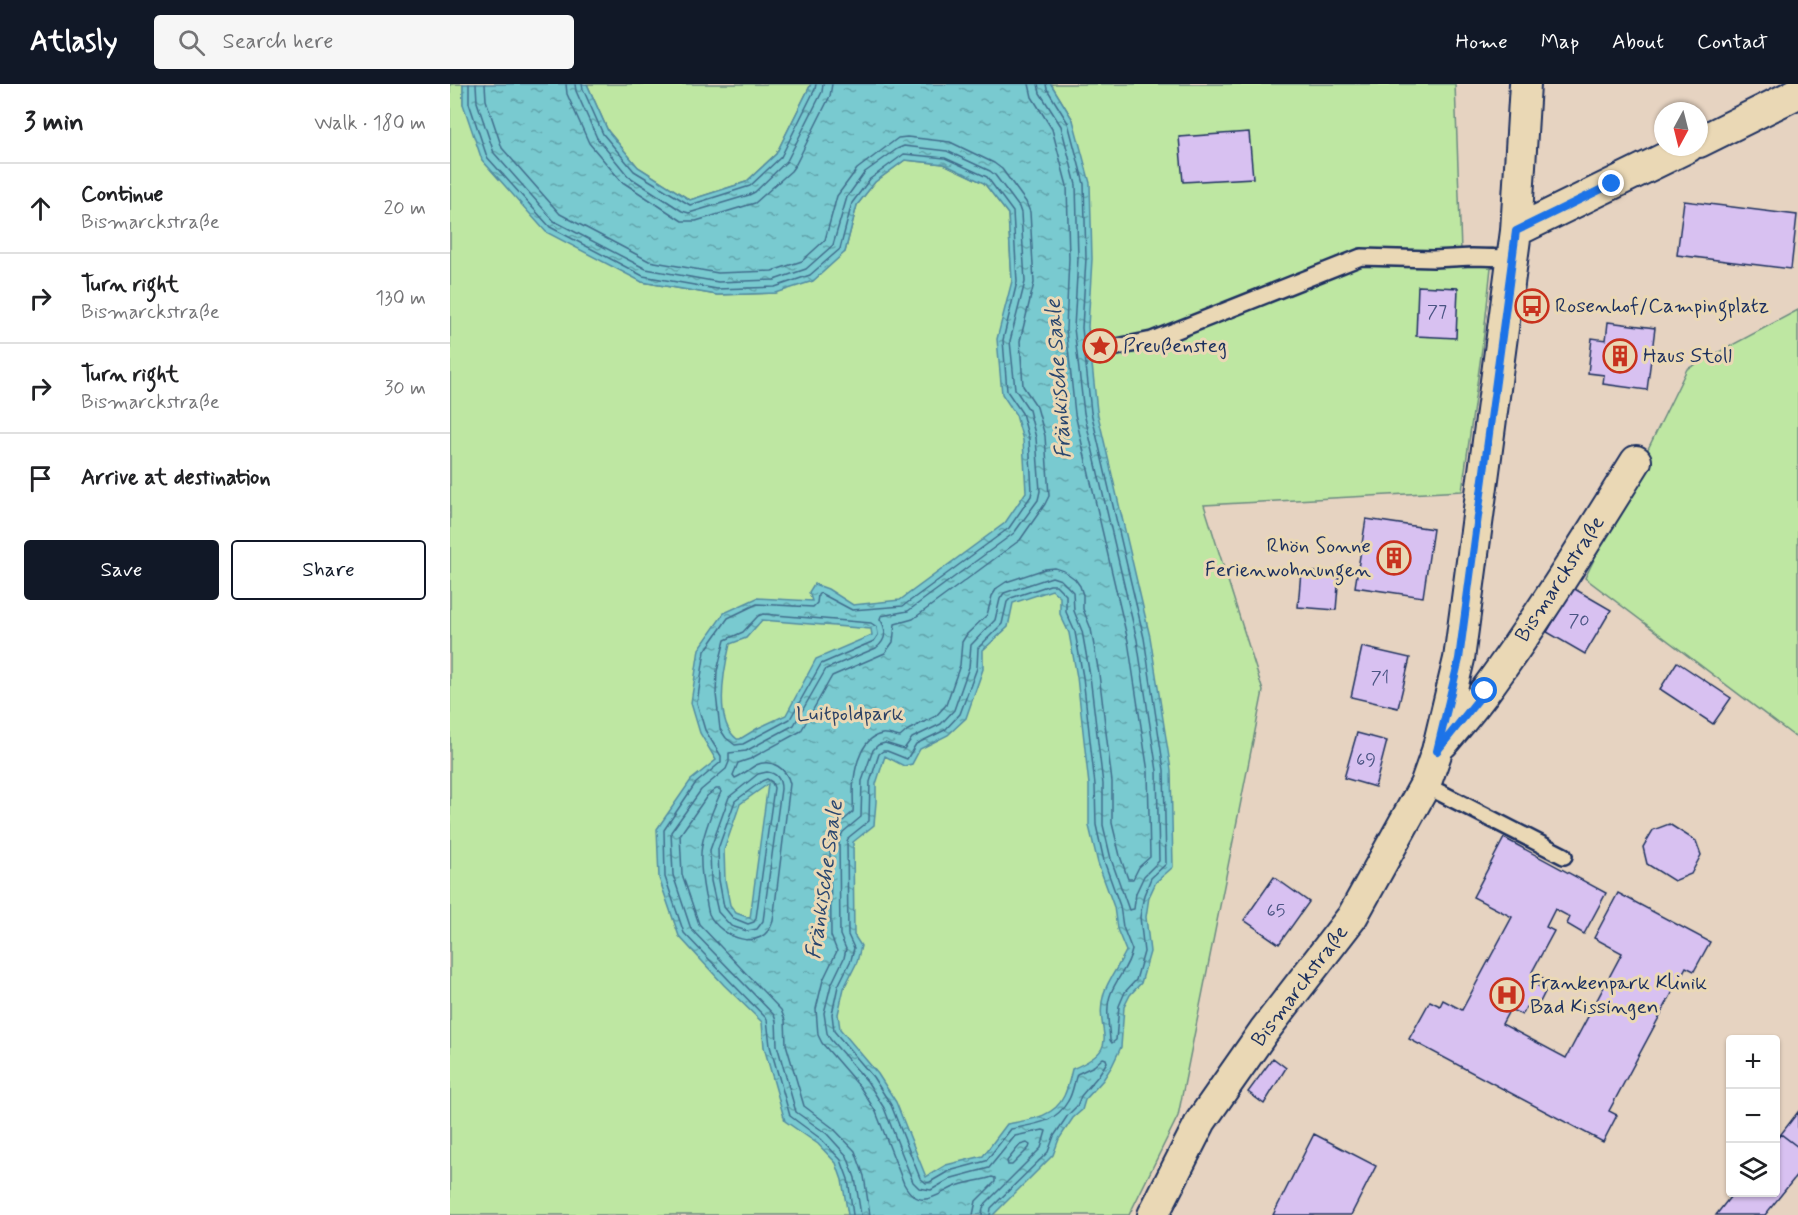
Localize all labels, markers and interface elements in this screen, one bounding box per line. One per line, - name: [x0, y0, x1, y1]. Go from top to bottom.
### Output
- search box: [154, 15, 574, 69]
- text: Atlasly: [30, 24, 118, 61]
- icon: search: [175, 26, 208, 59]
- text: Search here: [223, 28, 333, 56]
- text: Home: [1456, 28, 1508, 56]
- text: Map: [1541, 28, 1579, 56]
- text: About: [1612, 28, 1664, 56]
- text: Contact: [1697, 28, 1768, 56]
- north arrow: [1654, 102, 1708, 156]
- text: 3 min: [24, 106, 84, 140]
- text: Walk · 180 m: [314, 110, 426, 137]
- route end: [1598, 170, 1624, 196]
- text: Continue: [81, 181, 163, 209]
- icon: ahead: [24, 192, 57, 225]
- text: 20 m: [383, 195, 426, 222]
- text: Bismarckstraße: [81, 209, 219, 236]
- text: Turn right: [81, 271, 179, 299]
- icon: right: [24, 282, 57, 315]
- text: 130 m: [375, 285, 426, 312]
- bus stop icon: Rosenhof/Campingplatz: [1514, 288, 1550, 324]
- place label: Rosenhof/Campingplatz: [1555, 292, 1770, 322]
- water label: Fränkische Saale: [1039, 297, 1079, 460]
- text: Bismarckstraße: [81, 299, 219, 326]
- house number: 77: [1427, 300, 1447, 324]
- place icon: Preußensteg: [1082, 328, 1118, 364]
- place label: Preußensteg: [1123, 332, 1227, 360]
- building icon: Haus Stoll: [1602, 338, 1638, 374]
- place label: Haus Stoll: [1643, 342, 1732, 370]
- text: Turn right: [81, 361, 179, 389]
- icon: right: [24, 372, 57, 405]
- text: 30 m: [384, 375, 426, 402]
- text: Bismarckstraße: [81, 389, 219, 416]
- icon: arrive: [24, 462, 57, 495]
- text: Arrive at destination: [81, 464, 271, 492]
- street label: Bismarckstraße: [1509, 510, 1611, 648]
- place label: Rhön Sonne Ferienwohnungen: [1205, 532, 1372, 586]
- button: Save: [24, 540, 219, 600]
- button: Share: [231, 540, 426, 600]
- building icon: Rhön Sonne Ferienwohnungen: [1376, 540, 1412, 576]
- house number: 70: [1568, 609, 1590, 633]
- house number: 71: [1371, 666, 1389, 690]
- route start: [1471, 677, 1497, 703]
- park label: Luitpoldpark: [796, 700, 904, 728]
- house number: 69: [1356, 748, 1376, 772]
- water label: Fränkische Saale: [800, 798, 850, 961]
- house number: 65: [1267, 899, 1285, 923]
- street label: Bismarckstraße: [1245, 920, 1355, 1052]
- place label: Frankenpark Klinik Bad Kissingen: [1530, 969, 1707, 1021]
- hospital icon: Frankenpark Klinik Bad Kissingen: [1489, 977, 1525, 1013]
- map controls: [1726, 1035, 1780, 1197]
- button: +: [1726, 1035, 1780, 1089]
- button: −: [1726, 1089, 1780, 1143]
- button: layers: [1726, 1143, 1780, 1197]

